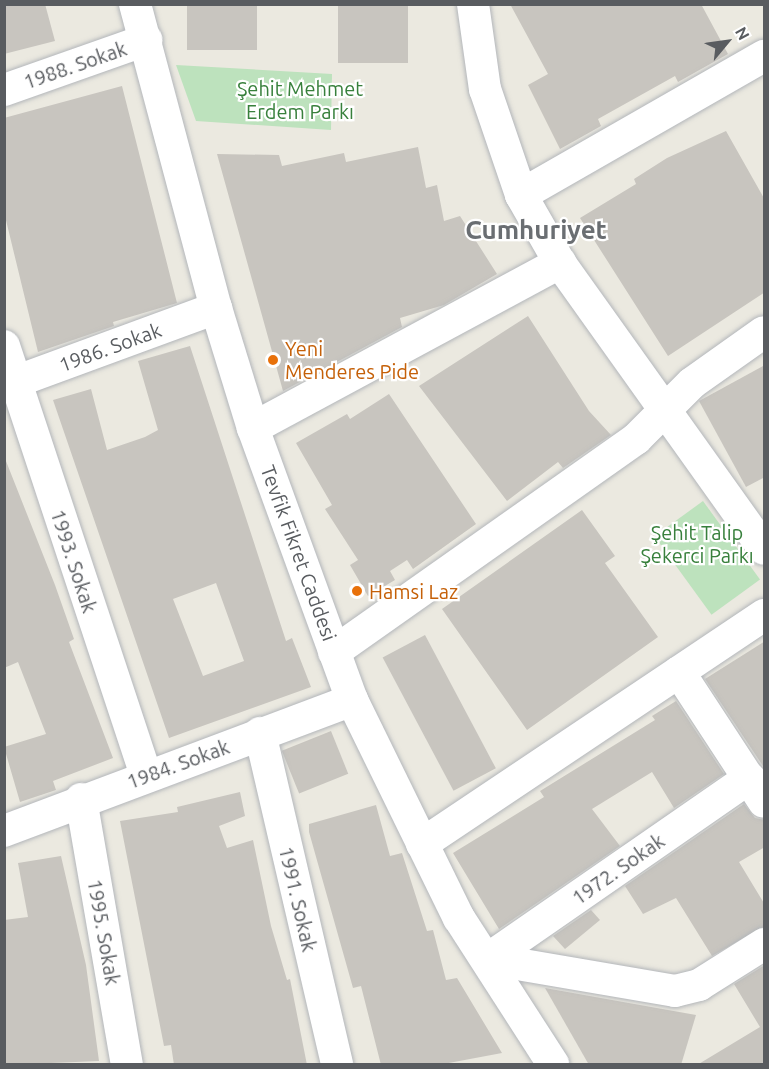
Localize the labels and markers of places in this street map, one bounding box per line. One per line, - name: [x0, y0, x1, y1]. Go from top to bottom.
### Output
- place label: Yeni Menderes Pide: [285, 336, 419, 383]
- marker: Yeni Menderes Pide: [266, 353, 280, 367]
- place label: Hamsi Laz: [369, 579, 458, 603]
- marker: Hamsi Laz: [350, 584, 364, 598]

